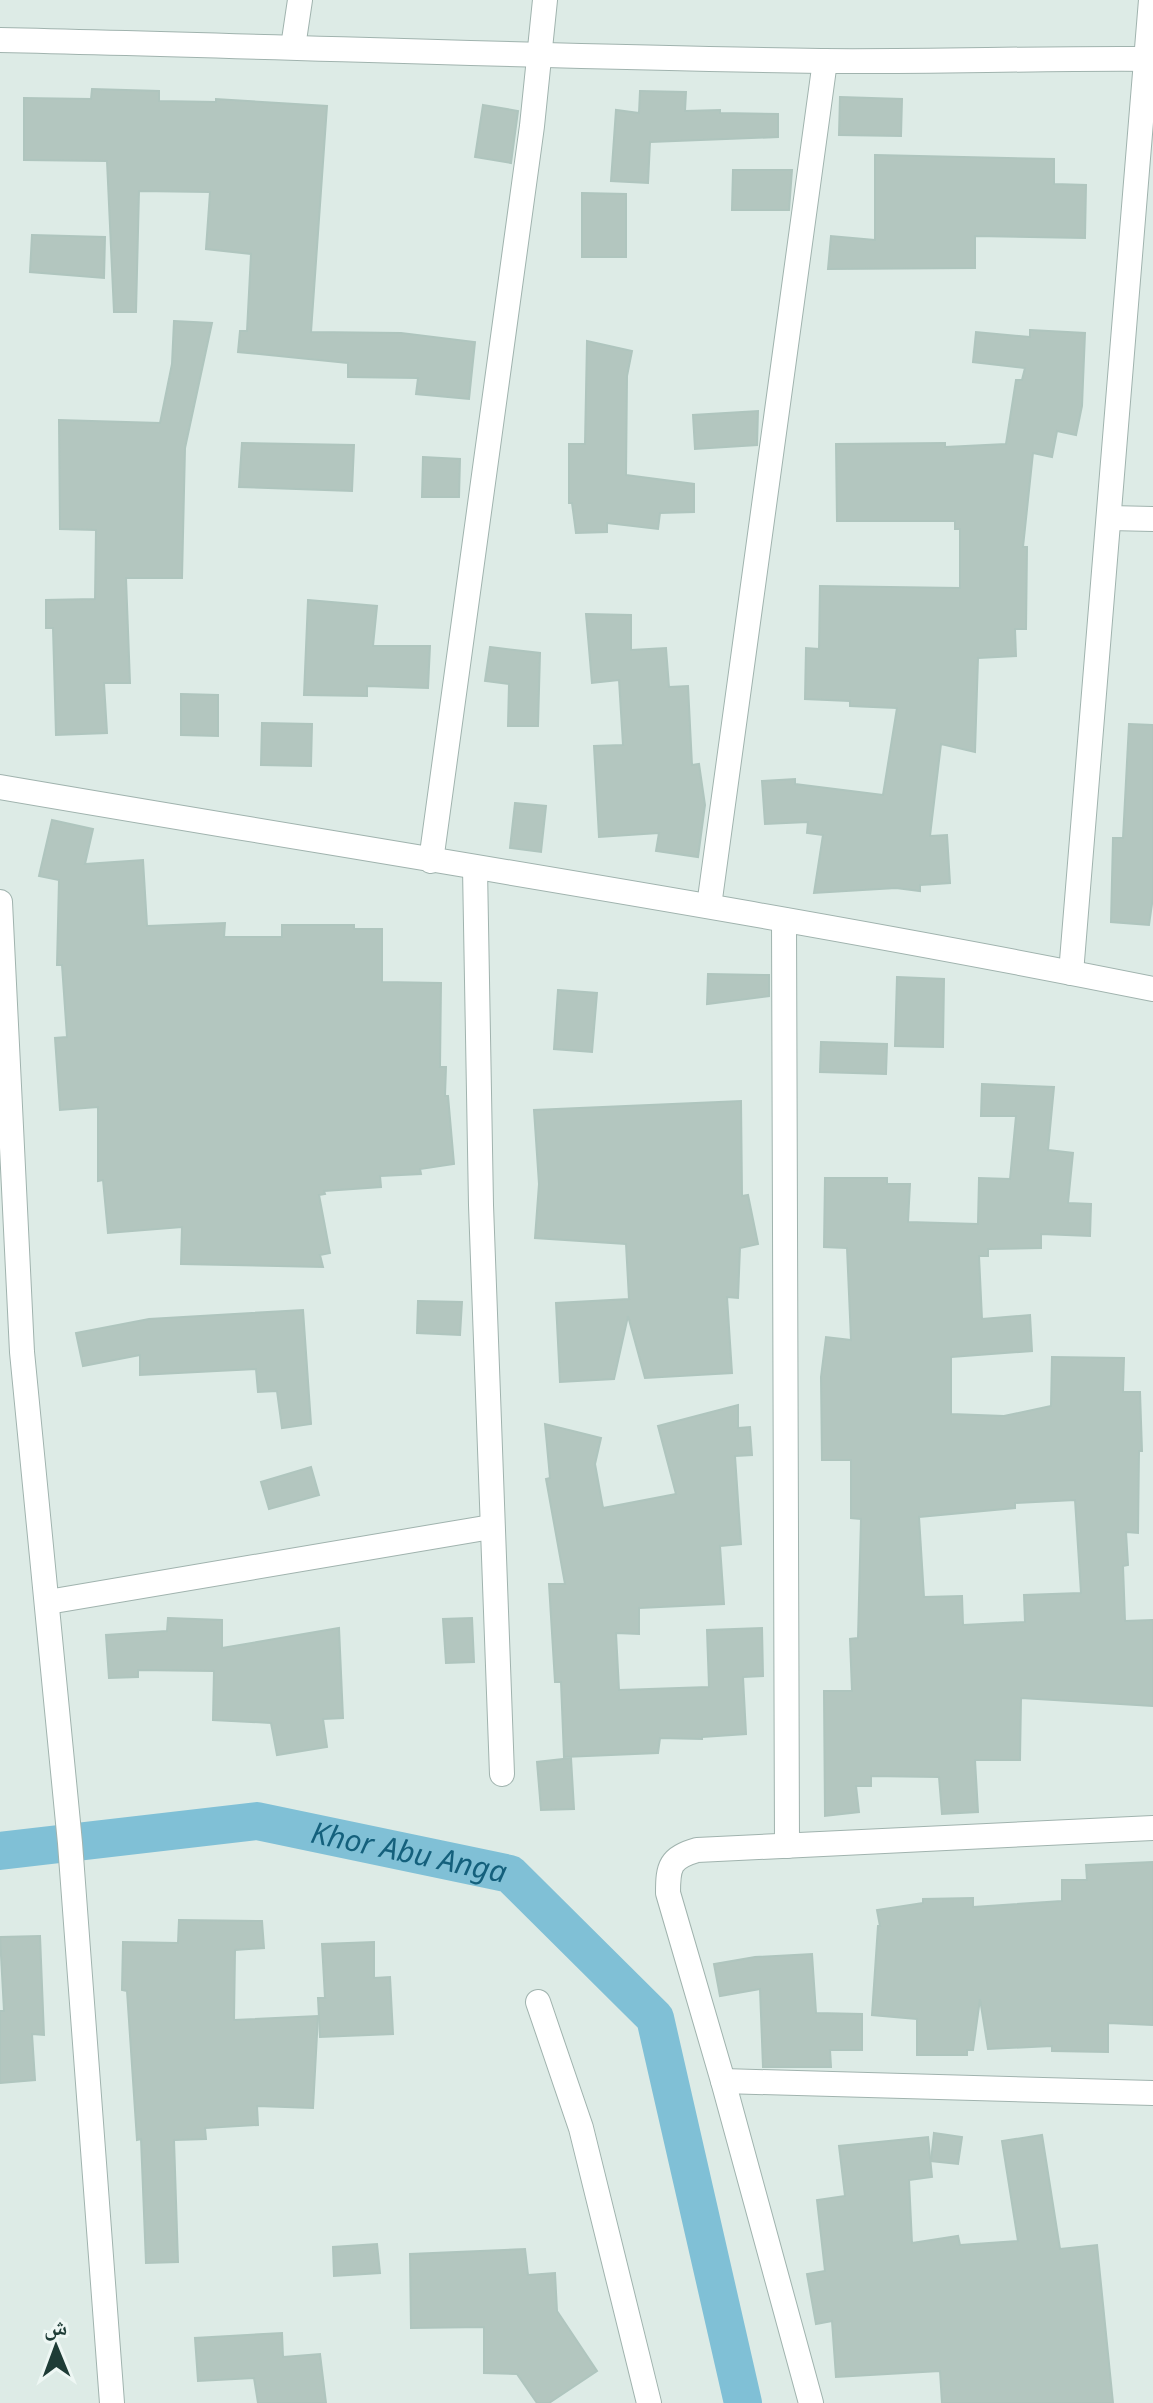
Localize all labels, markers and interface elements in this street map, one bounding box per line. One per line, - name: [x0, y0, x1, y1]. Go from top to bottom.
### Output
- water label: Khor Abu Anga: [308, 1811, 511, 1892]
- north arrow: [16, 2307, 96, 2387]
- text: ش: [44, 2311, 68, 2341]

